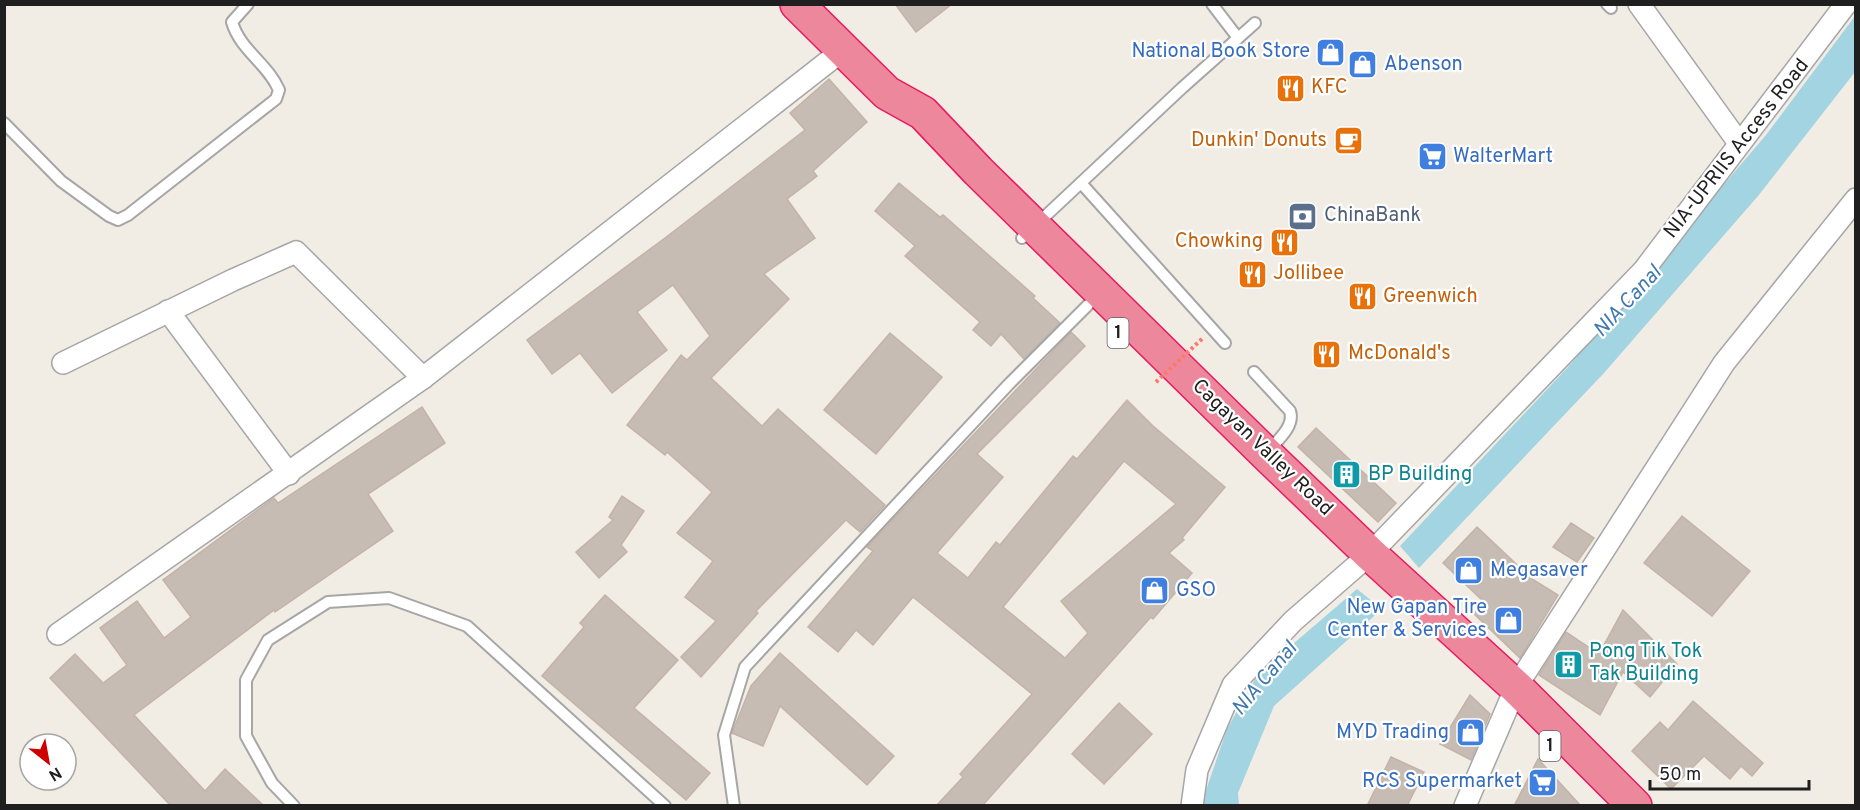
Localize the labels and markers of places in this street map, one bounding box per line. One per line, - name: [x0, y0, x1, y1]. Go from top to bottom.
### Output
- shop icon: National Book Store: [1315, 36, 1347, 68]
- place label: National Book Store: [1132, 39, 1310, 65]
- shop icon: Abenson: [1347, 49, 1379, 81]
- place label: Abenson: [1384, 52, 1463, 78]
- restaurant icon: KFC: [1274, 72, 1306, 104]
- place label: KFC: [1311, 75, 1348, 101]
- cafe icon: Dunkin' Donuts: [1332, 125, 1364, 157]
- place label: Dunkin' Donuts: [1191, 128, 1327, 154]
- supermarket icon: WalterMart: [1416, 141, 1448, 173]
- place label: WalterMart: [1453, 144, 1553, 170]
- bank icon: ChinaBank: [1287, 200, 1319, 232]
- place label: ChinaBank: [1324, 203, 1421, 229]
- restaurant icon: Chowking: [1268, 226, 1300, 258]
- place label: Chowking: [1175, 229, 1263, 255]
- restaurant icon: Jollibee: [1236, 258, 1268, 290]
- place label: Jollibee: [1273, 261, 1344, 287]
- restaurant icon: Greenwich: [1346, 281, 1378, 313]
- place label: Greenwich: [1383, 284, 1478, 310]
- restaurant icon: McDonald's: [1311, 338, 1343, 370]
- place label: McDonald's: [1348, 341, 1451, 367]
- building icon: BP Building: [1331, 459, 1363, 491]
- place label: BP Building: [1368, 462, 1472, 488]
- shop icon: Megasaver: [1453, 555, 1485, 587]
- place label: Megasaver: [1490, 558, 1588, 584]
- shop icon: GSO: [1139, 575, 1171, 607]
- place label: GSO: [1176, 578, 1216, 604]
- place label: New Gapan Tire Center & Services: [1327, 595, 1487, 644]
- shop icon: New Gapan Tire Center & Services: [1492, 604, 1524, 636]
- place label: Pong Tik Tok Tak Building: [1589, 639, 1702, 688]
- building icon: Pong Tik Tok Tak Building: [1552, 648, 1584, 680]
- shop icon: MYD Trading: [1454, 717, 1486, 749]
- place label: MYD Trading: [1336, 720, 1449, 746]
- supermarket icon: RCS Supermarket: [1527, 766, 1559, 798]
- place label: RCS Supermarket: [1362, 769, 1522, 795]

